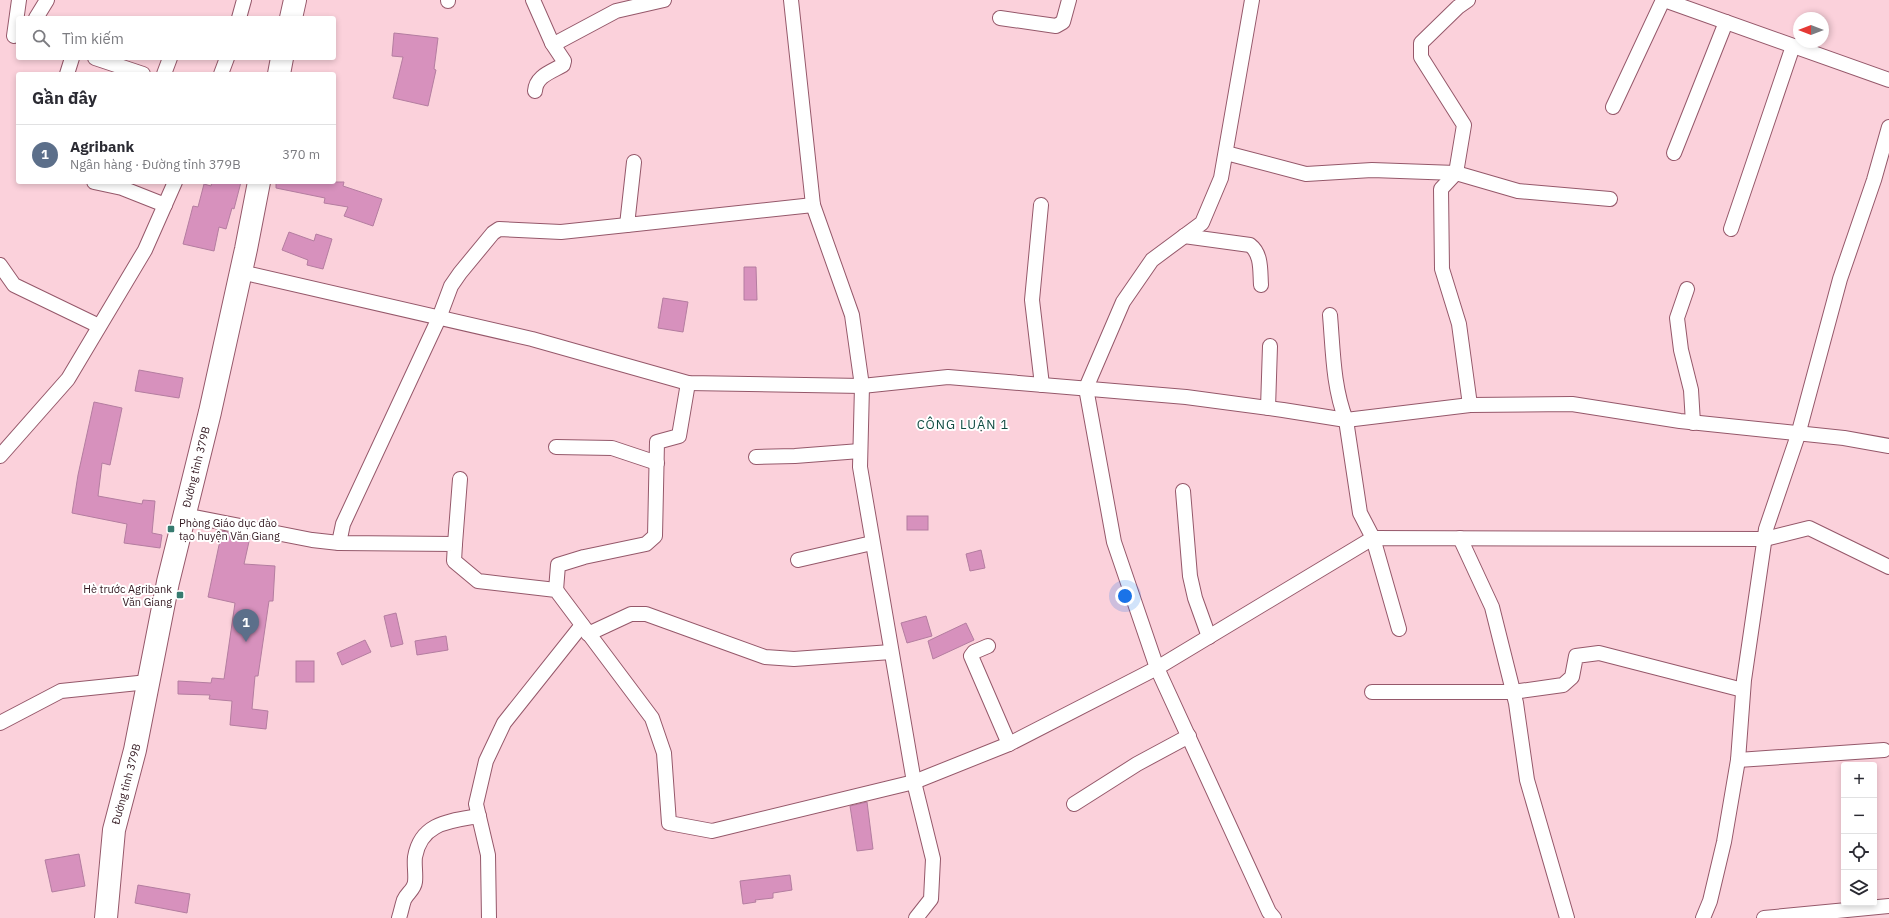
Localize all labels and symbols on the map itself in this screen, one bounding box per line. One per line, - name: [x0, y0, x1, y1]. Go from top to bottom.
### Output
- north arrow: [1793, 12, 1829, 48]
- district label: CÔNG LUẬN 1: [917, 416, 1009, 433]
- street label: Đường tỉnh 379B: [179, 425, 213, 509]
- place label: Phòng Giáo dục đào tạo huyện Văn Giang: [179, 516, 280, 543]
- marker: Phòng Giáo dục đào tạo huyện Văn Giang: [166, 524, 176, 534]
- place label: Hè trước Agribank Văn Giang: [83, 582, 172, 609]
- your location: [1115, 586, 1135, 606]
- marker: Hè trước Agribank Văn Giang: [175, 590, 185, 600]
- pin: 1: [233, 609, 259, 642]
- street label: Đường tỉnh 379B: [108, 742, 144, 826]

